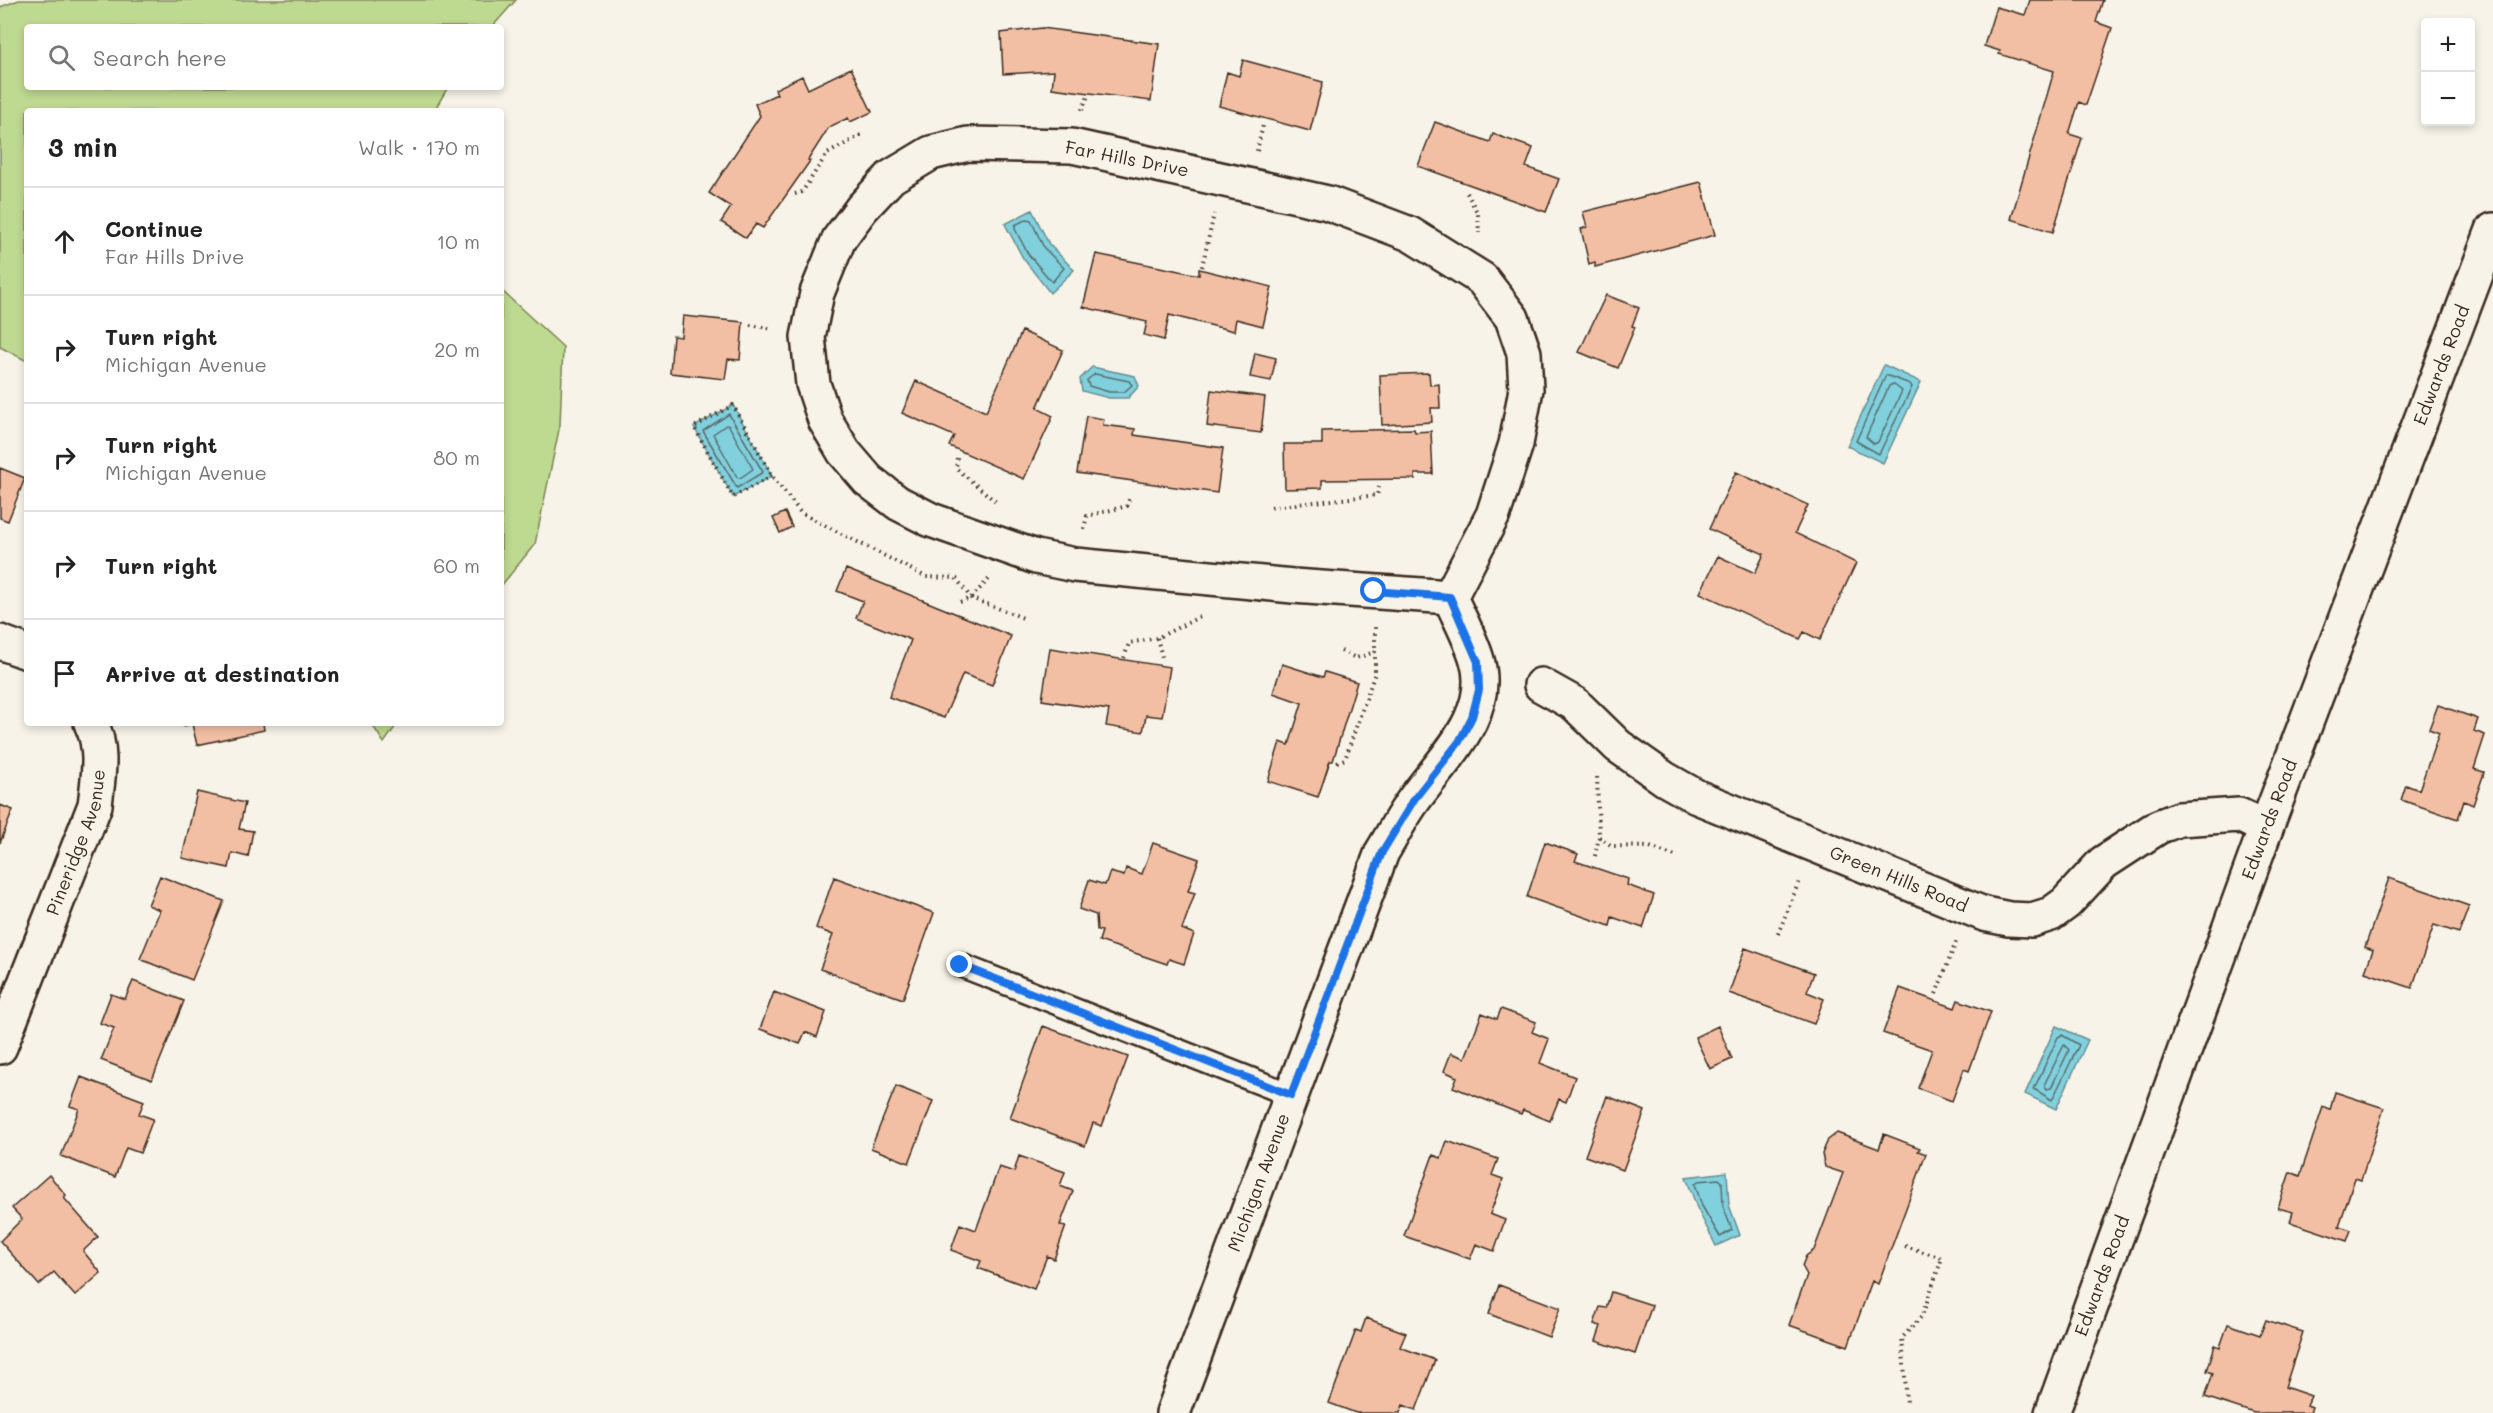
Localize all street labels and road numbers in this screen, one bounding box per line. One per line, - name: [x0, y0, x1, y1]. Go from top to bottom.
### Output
- street label: Far Hills Drive: [1063, 134, 1191, 182]
- street label: Edwards Road: [2407, 301, 2474, 428]
- street label: Edwards Road: [2235, 756, 2302, 883]
- street label: Pineridge Avenue: [40, 768, 110, 919]
- street label: Green Hills Road: [1826, 839, 1972, 917]
- street label: Michigan Avenue: [1221, 1110, 1295, 1255]
- street label: Edwards Road: [2068, 1212, 2134, 1339]

